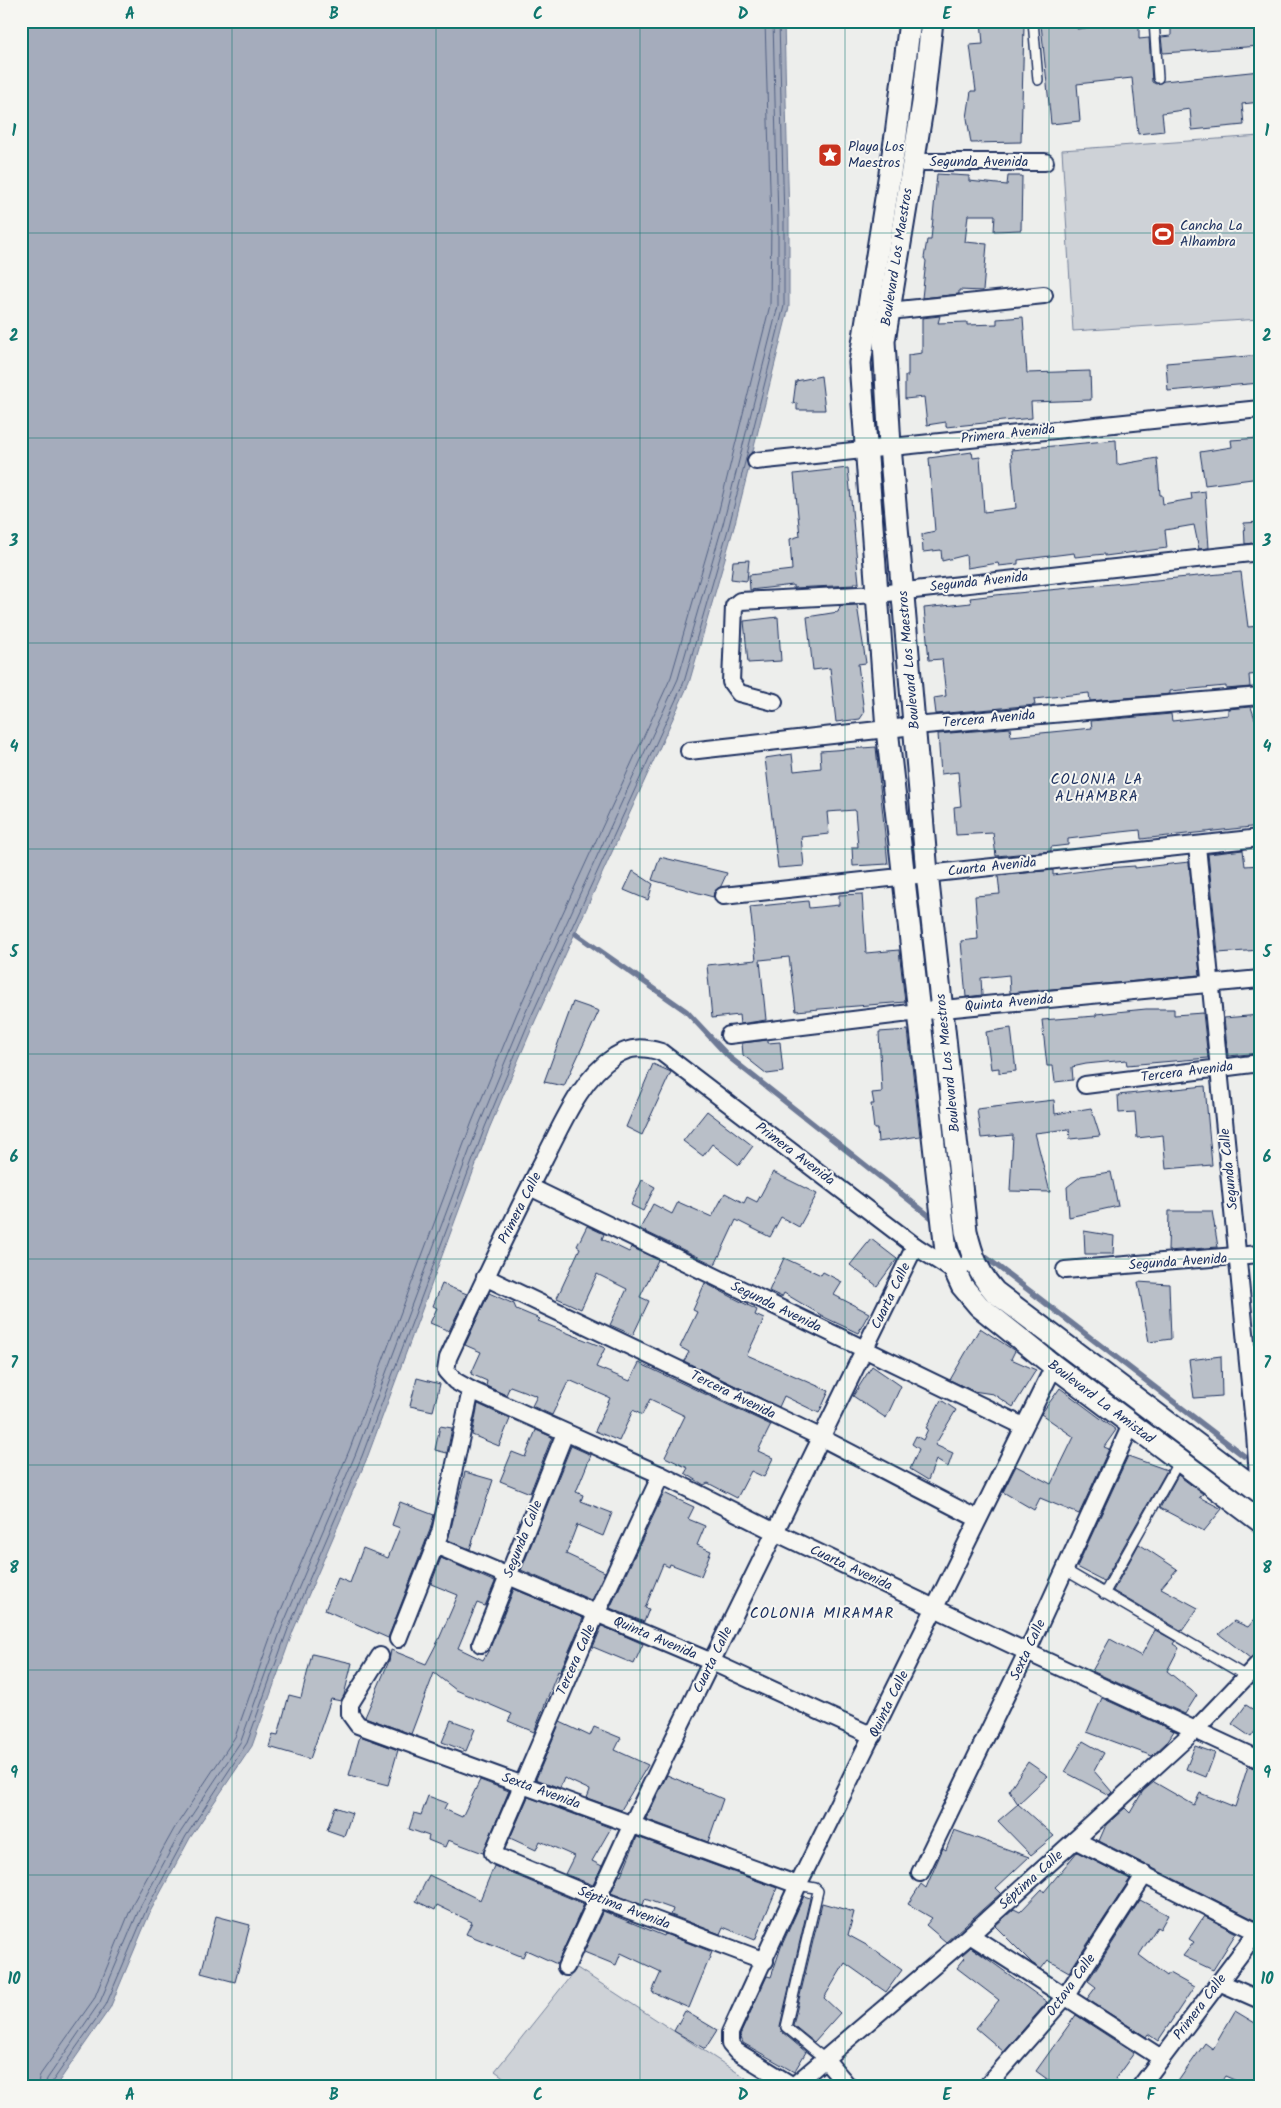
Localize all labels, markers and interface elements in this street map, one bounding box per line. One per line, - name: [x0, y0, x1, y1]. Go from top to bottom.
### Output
- text: A: [125, 2, 135, 27]
- text: B: [329, 2, 339, 27]
- text: C: [533, 2, 543, 27]
- text: D: [738, 2, 749, 27]
- text: E: [943, 2, 953, 27]
- text: F: [1147, 2, 1157, 27]
- text: 1: [12, 119, 17, 144]
- text: 1: [1265, 119, 1270, 144]
- place label: Playa Los Maestros: [848, 136, 904, 174]
- place icon: Playa Los Maestros: [817, 142, 843, 168]
- street label: Segunda Avenida: [930, 151, 1028, 173]
- street label: Boulevard Los Maestros: [875, 186, 919, 327]
- place label: Cancha La Alhambra: [1180, 215, 1243, 253]
- sports icon: Cancha La Alhambra: [1150, 221, 1176, 247]
- text: 2: [9, 324, 19, 349]
- text: 2: [1262, 324, 1272, 349]
- street label: Primera Avenida: [960, 418, 1056, 450]
- text: 3: [9, 529, 19, 554]
- text: 3: [1262, 529, 1272, 554]
- street label: Segunda Avenida: [929, 566, 1029, 598]
- street label: Boulevard Los Maestros: [892, 590, 926, 730]
- street label: Tercera Avenida: [942, 704, 1036, 734]
- text: 4: [10, 735, 19, 760]
- text: 4: [1263, 735, 1272, 760]
- district label: COLONIA LA ALHAMBRA: [1051, 768, 1143, 809]
- street label: Cuarta Avenida: [947, 851, 1037, 883]
- text: 5: [9, 940, 20, 965]
- text: 5: [1262, 940, 1273, 965]
- street label: Quinta Avenida: [964, 988, 1054, 1018]
- street label: Boulevard Los Maestros: [930, 993, 966, 1133]
- street label: Tercera Avenida: [1140, 1055, 1234, 1089]
- street label: Primera Avenida: [750, 1117, 840, 1191]
- street label: Segunda Calle: [1214, 1126, 1244, 1211]
- text: 6: [10, 1145, 19, 1170]
- text: 6: [1263, 1145, 1272, 1170]
- street label: Primera Calle: [493, 1168, 548, 1248]
- street label: Segunda Avenida: [1128, 1248, 1228, 1276]
- street label: Cuarta Calle: [865, 1258, 917, 1333]
- street label: Segunda Avenida: [727, 1275, 825, 1339]
- text: 7: [10, 1351, 18, 1376]
- text: 7: [1263, 1351, 1271, 1376]
- street label: Boulevard La Amistad: [1043, 1354, 1160, 1450]
- street label: Tercera Avenida: [686, 1365, 780, 1425]
- street label: Segunda Calle: [497, 1496, 549, 1581]
- street label: Cuarta Avenida: [806, 1539, 896, 1597]
- text: 8: [9, 1556, 19, 1581]
- text: 8: [1262, 1556, 1272, 1581]
- district label: COLONIA MIRAMAR: [750, 1602, 894, 1626]
- street label: Quinta Avenida: [610, 1610, 700, 1666]
- street label: Sexta Calle: [1004, 1615, 1052, 1684]
- street label: Tercera Calle: [551, 1620, 602, 1699]
- street label: Cuarta Calle: [687, 1622, 739, 1697]
- street label: Quinta Calle: [863, 1666, 915, 1741]
- text: 9: [10, 1761, 18, 1786]
- text: 9: [1263, 1761, 1271, 1786]
- street label: Sexta Avenida: [499, 1767, 583, 1815]
- street label: Séptima Calle: [994, 1844, 1069, 1915]
- street label: Séptima Avenida: [575, 1880, 673, 1936]
- street label: Octava Calle: [1041, 1948, 1102, 2021]
- text: 10: [7, 1967, 21, 1992]
- text: 10: [1260, 1967, 1274, 1992]
- street label: Primera Calle: [1168, 1969, 1233, 2045]
- text: A: [125, 2083, 135, 2108]
- text: B: [329, 2083, 339, 2108]
- text: C: [533, 2083, 543, 2108]
- text: D: [738, 2083, 749, 2108]
- text: E: [943, 2083, 953, 2108]
- text: F: [1147, 2083, 1157, 2108]

